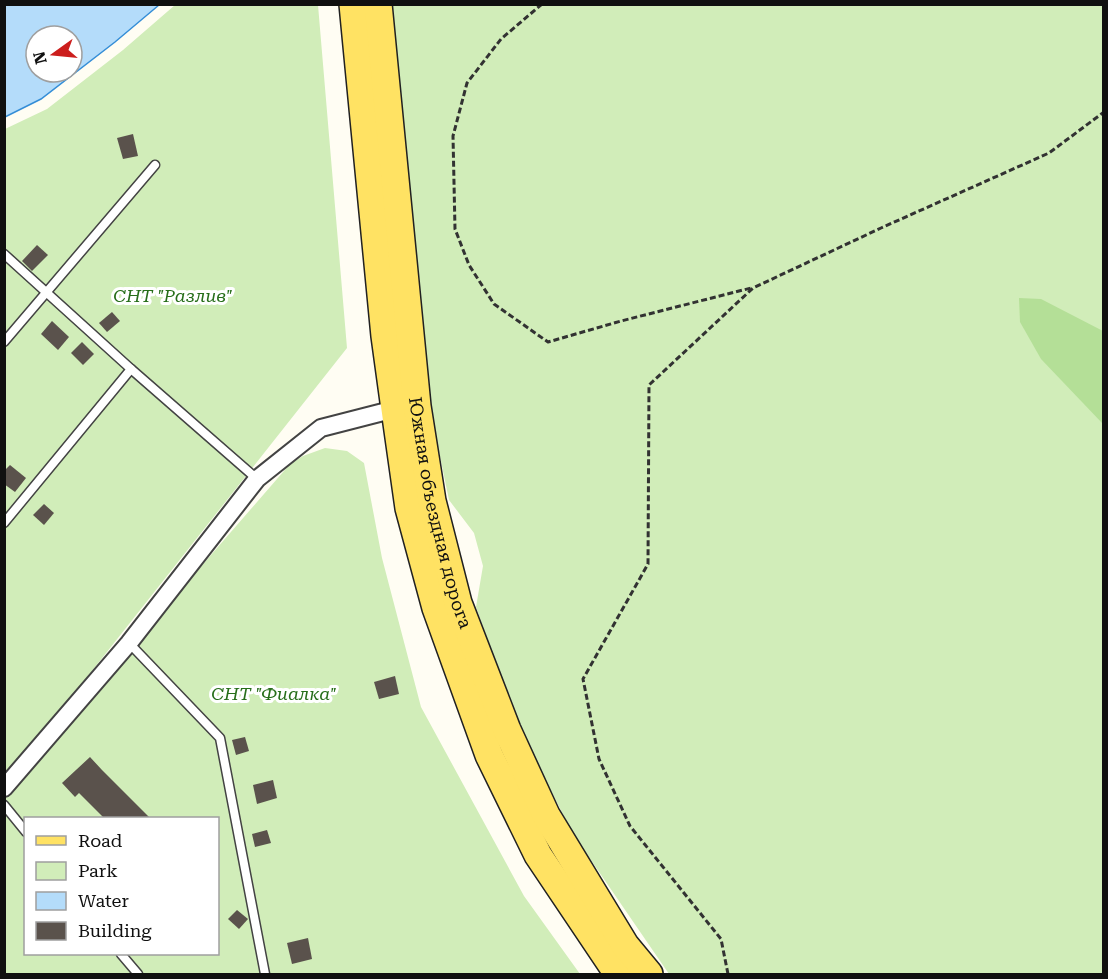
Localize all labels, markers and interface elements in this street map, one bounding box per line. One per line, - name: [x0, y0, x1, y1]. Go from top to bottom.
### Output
- north arrow: [24, 24, 84, 84]
- text: N: [29, 49, 51, 66]
- park label: СНТ "Разлив": [113, 285, 233, 306]
- street label: Южная объездная дорога: [405, 395, 477, 631]
- park label: СНТ "Фиалка": [211, 683, 337, 704]
- legend: [24, 817, 219, 955]
- text: Road: [78, 830, 123, 851]
- text: Park: [78, 860, 118, 881]
- text: Water: [78, 890, 129, 911]
- text: Building: [78, 920, 152, 941]

